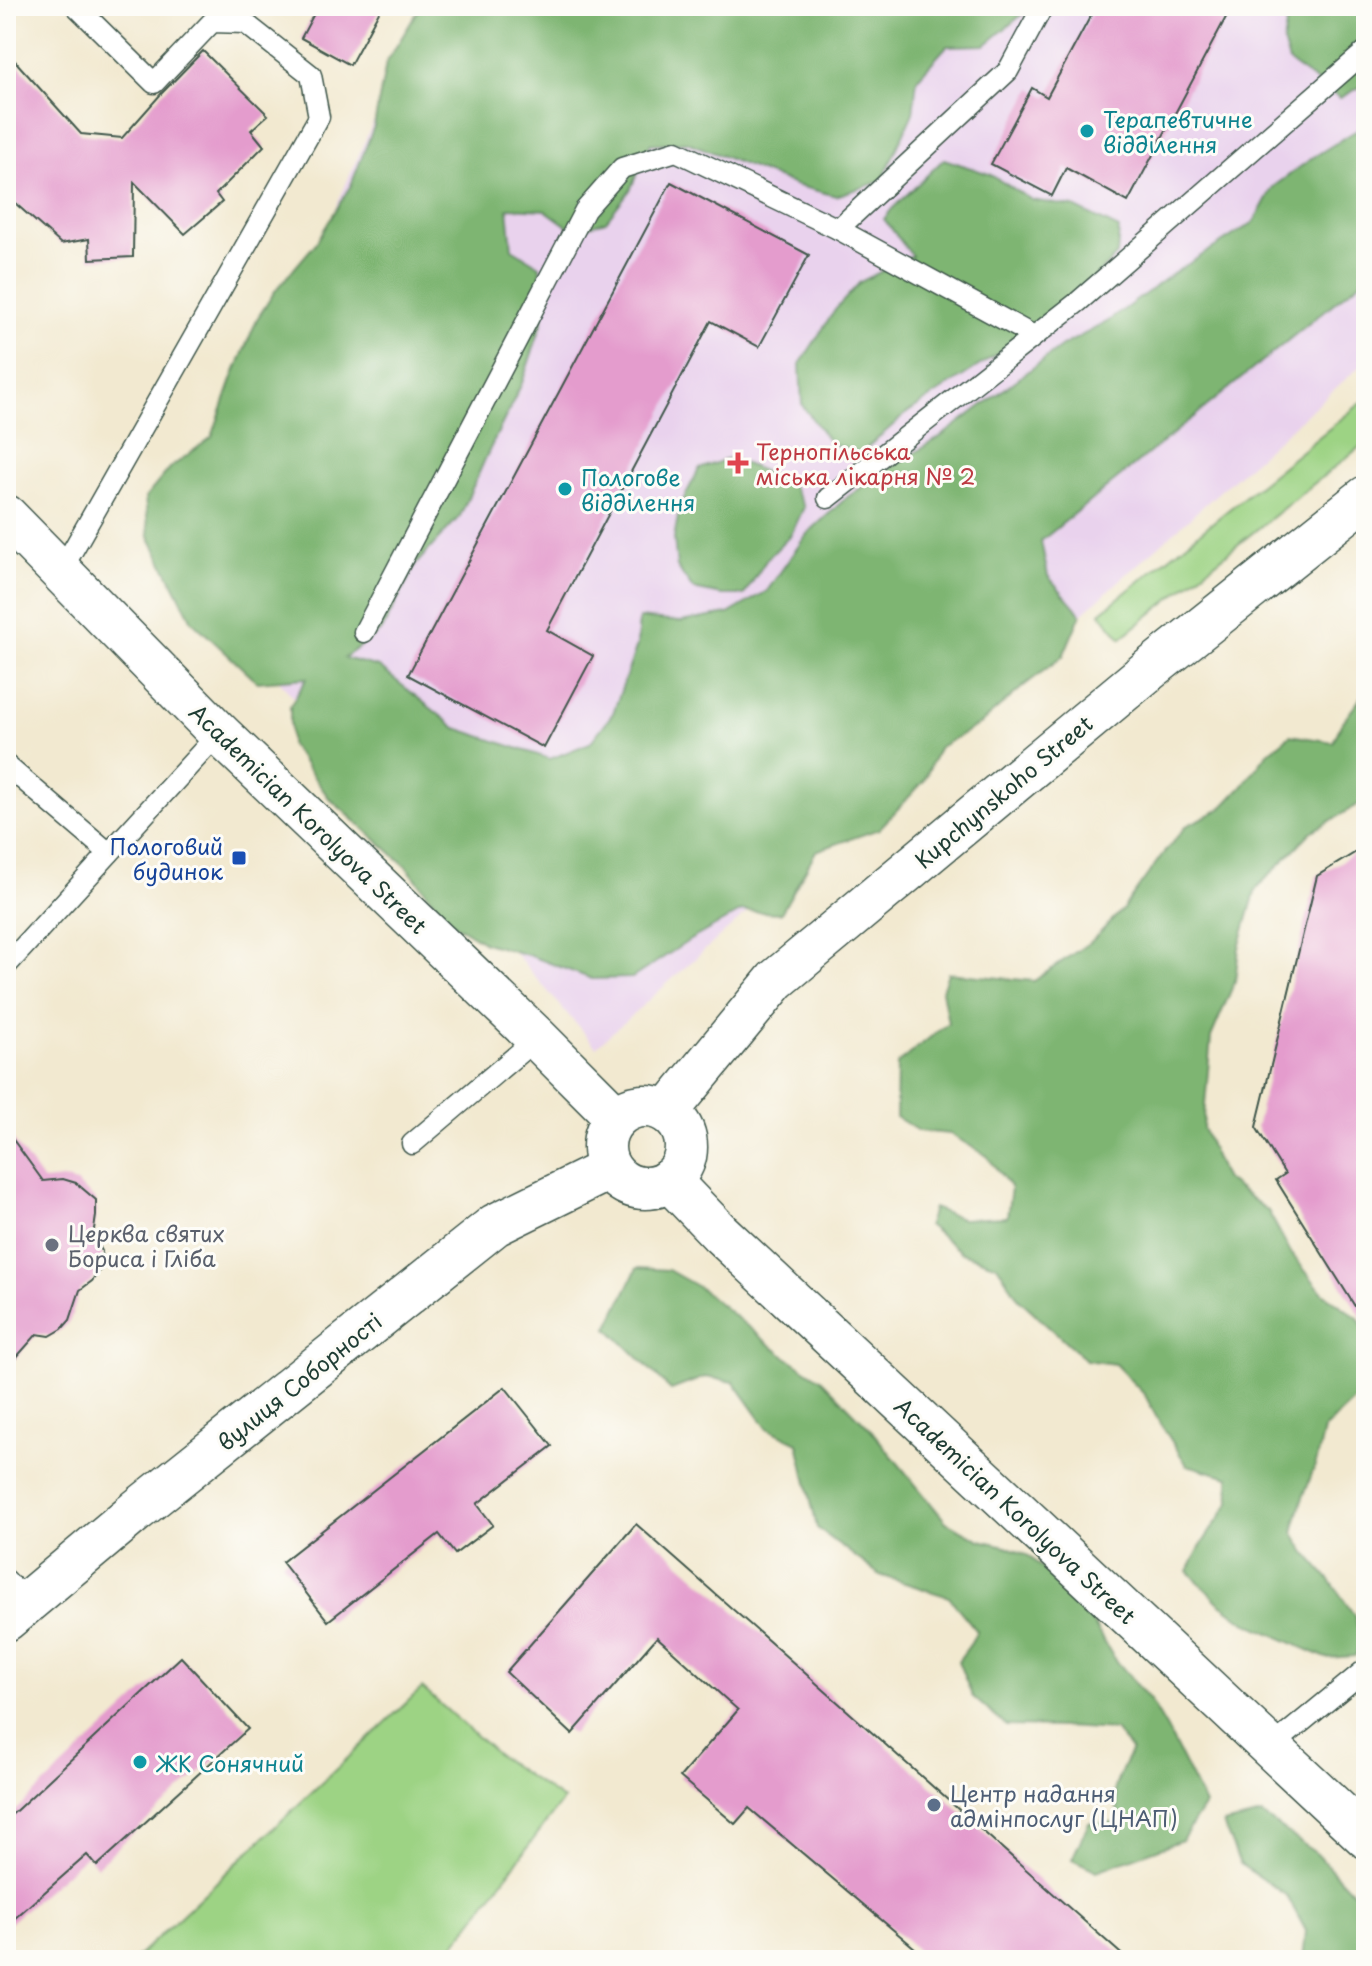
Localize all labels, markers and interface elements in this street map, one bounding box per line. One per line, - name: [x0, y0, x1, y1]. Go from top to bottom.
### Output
- place label: Терапевтичне відділення: [1103, 102, 1253, 160]
- marker: Терапевтичне відділення: [1078, 122, 1096, 140]
- place label: Тернопільська міська лікарня № 2: [756, 434, 975, 492]
- marker: Тернопільська міська лікарня № 2: [727, 452, 749, 474]
- place label: Пологове відділення: [581, 460, 696, 518]
- marker: Пологове відділення: [556, 480, 574, 498]
- street label: Academician Korolyova Street: [183, 695, 435, 941]
- street label: Kupchynskoho Street: [907, 707, 1099, 875]
- place label: Пологовий будинок: [110, 829, 224, 887]
- marker: Пологовий будинок: [230, 849, 248, 867]
- place label: Церква святих Бориса і Гліба: [68, 1216, 225, 1274]
- marker: Церква святих Бориса і Гліба: [43, 1236, 61, 1254]
- street label: вулиця Соборності: [210, 1304, 388, 1458]
- street label: Academician Korolyova Street: [888, 1389, 1144, 1631]
- place label: ЖК Сонячний: [156, 1746, 304, 1779]
- marker: ЖК Сонячний: [131, 1753, 149, 1771]
- place label: Центр надання адмінпослуг (ЦНАП): [950, 1776, 1178, 1834]
- marker: Центр надання адмінпослуг (ЦНАП): [925, 1796, 943, 1814]

